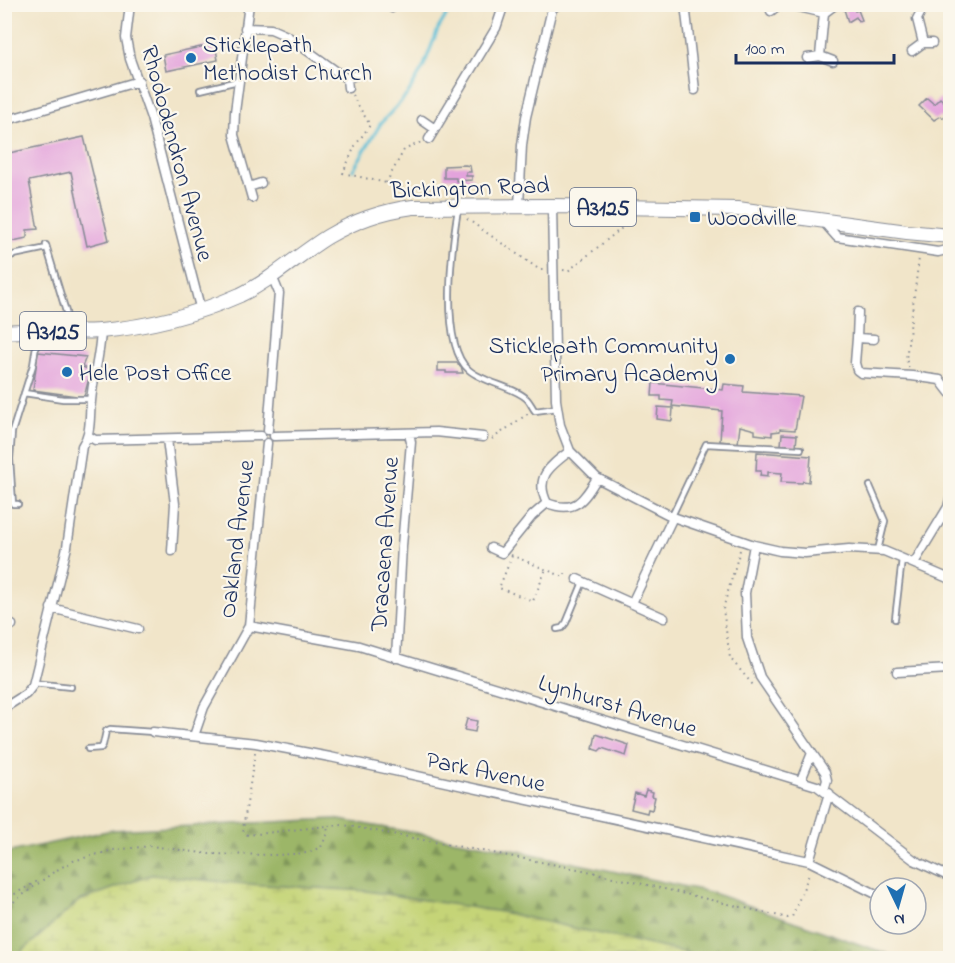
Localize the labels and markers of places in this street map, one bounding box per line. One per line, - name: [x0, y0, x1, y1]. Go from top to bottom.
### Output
- place label: Sticklepath Methodist Church: [203, 29, 372, 92]
- marker: Sticklepath Methodist Church: [184, 51, 198, 65]
- place label: Woodville: [707, 202, 797, 237]
- marker: Woodville: [688, 210, 702, 224]
- place label: Sticklepath Community Primary Academy: [489, 330, 718, 394]
- marker: Sticklepath Community Primary Academy: [723, 352, 737, 366]
- place label: Hele Post Office: [79, 357, 232, 392]
- marker: Hele Post Office: [60, 365, 74, 379]

